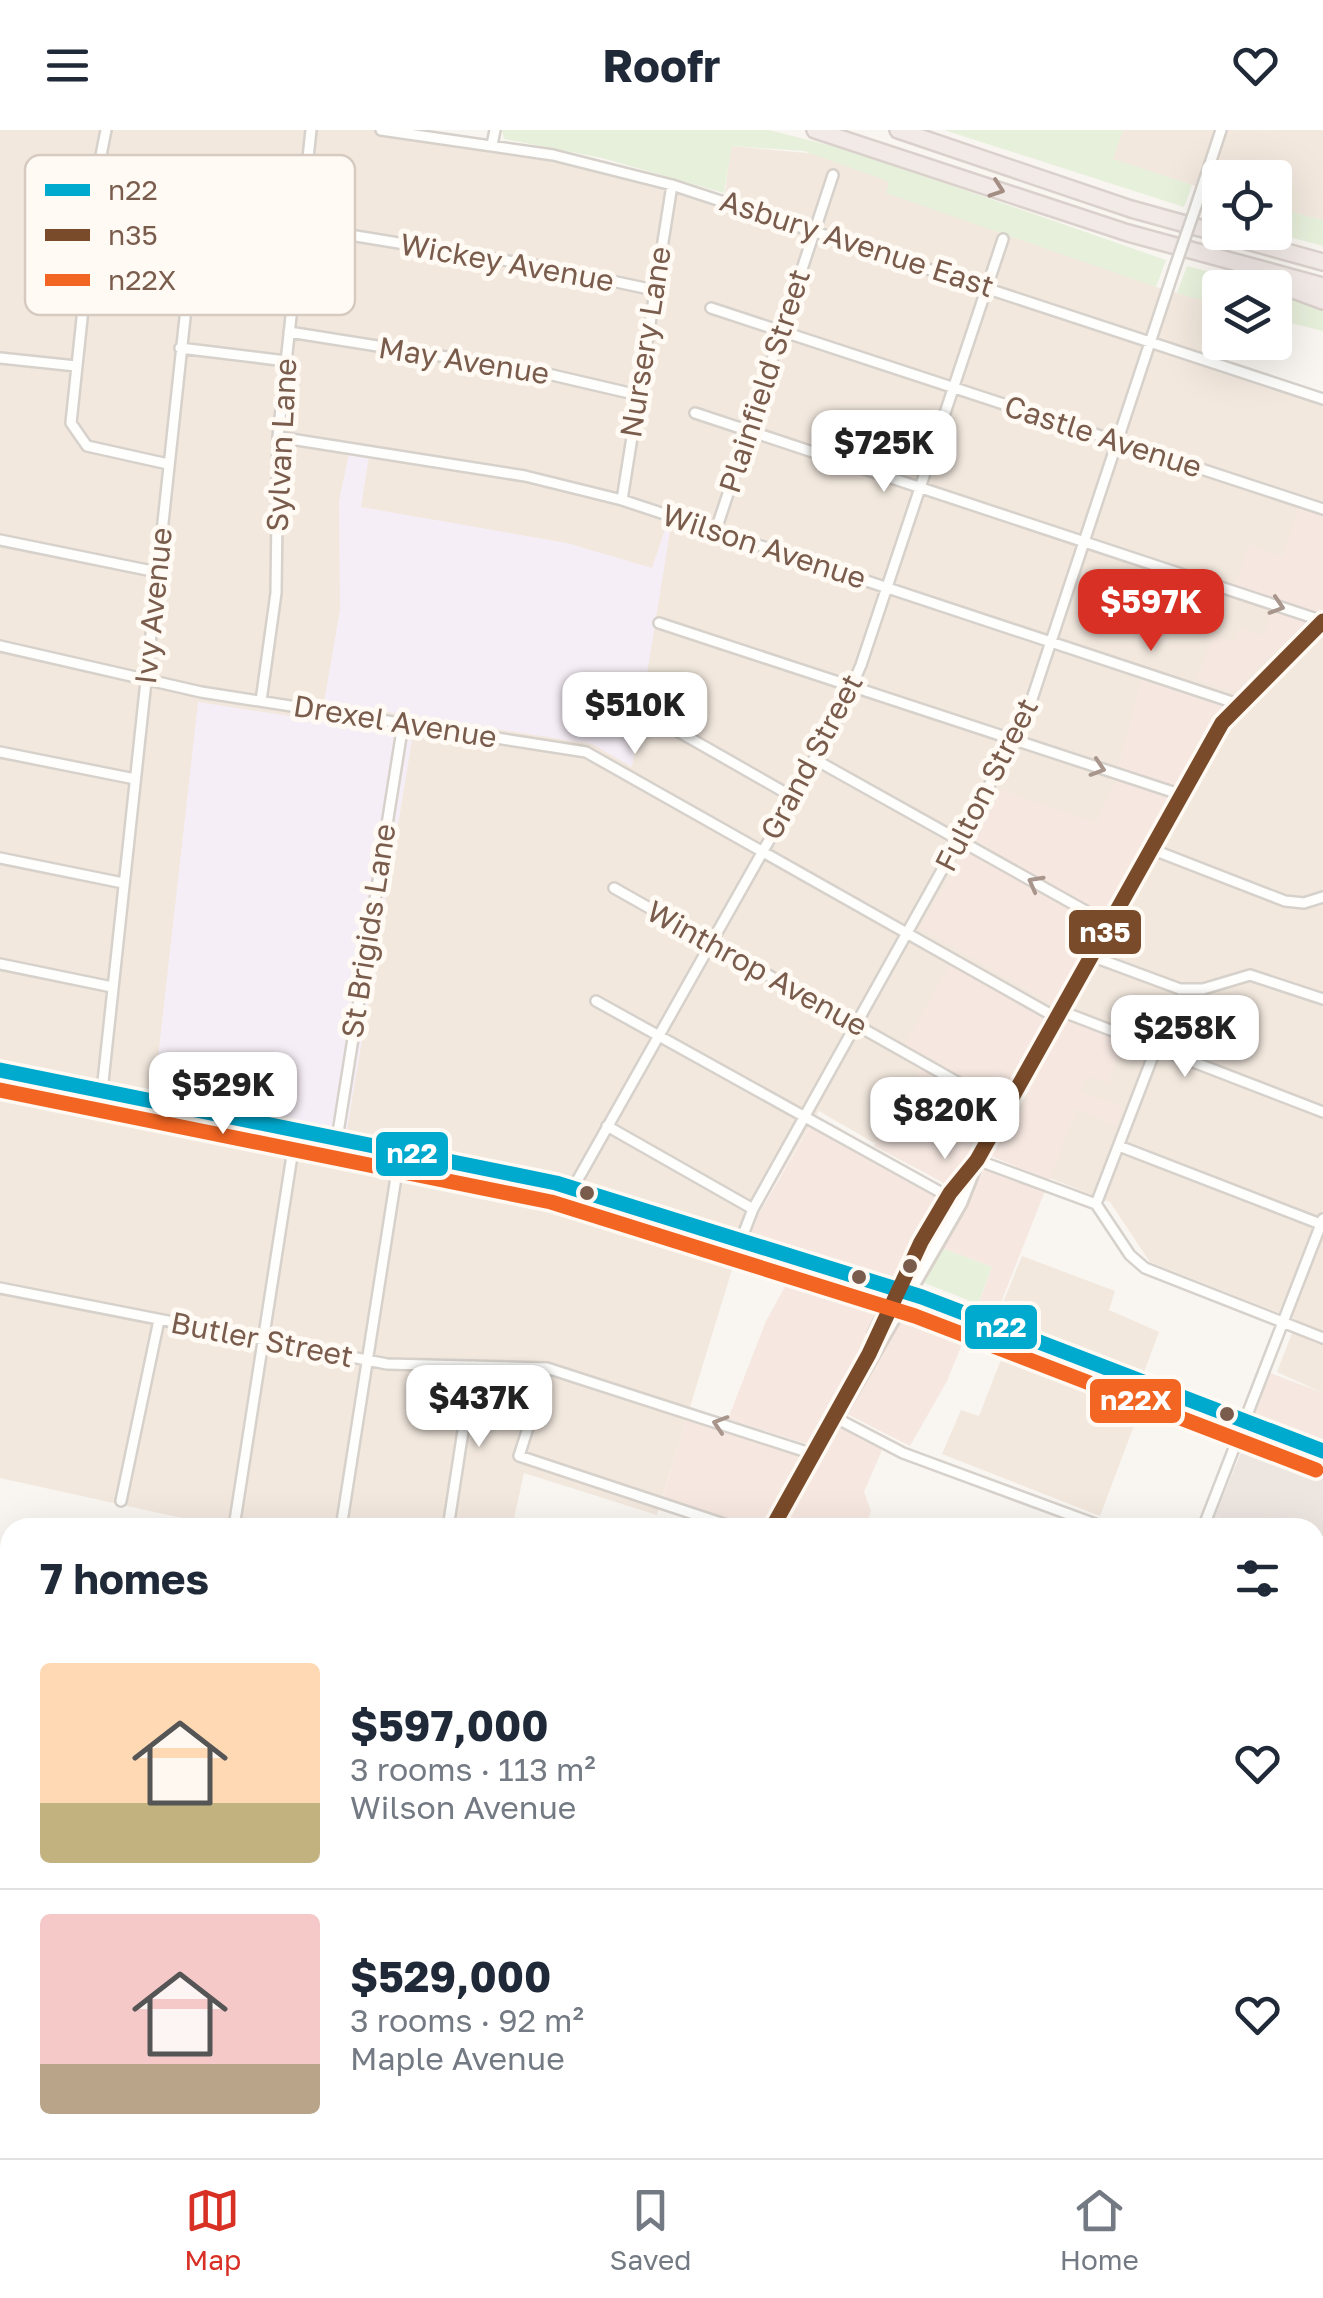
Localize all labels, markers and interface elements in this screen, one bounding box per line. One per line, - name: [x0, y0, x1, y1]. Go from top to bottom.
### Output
- icon: menu: [40, 38, 95, 93]
- text: Roofr: [602, 38, 721, 92]
- icon: heart: [1228, 38, 1283, 93]
- legend: [25, 155, 355, 315]
- map controls: [1202, 160, 1292, 360]
- button: locate: [1202, 160, 1292, 250]
- text: n22: [108, 173, 158, 206]
- one-way arrow: [987, 177, 1004, 198]
- street label: Asbury Avenue East: [716, 182, 999, 304]
- text: n35: [108, 218, 158, 251]
- street label: Wickey Avenue: [397, 225, 617, 299]
- street label: Nursery Lane: [612, 244, 678, 440]
- text: n22X: [108, 263, 176, 296]
- street label: Plainfield Street: [711, 264, 817, 497]
- button: layers: [1202, 270, 1292, 360]
- street label: May Avenue: [376, 329, 552, 391]
- street label: Sylvan Lane: [258, 357, 304, 533]
- street label: Castle Avenue: [1000, 387, 1207, 485]
- pin: $725K: [814, 410, 954, 495]
- text: $725K: [833, 423, 935, 461]
- street label: Wilson Avenue: [658, 496, 871, 596]
- street label: Ivy Avenue: [127, 526, 179, 686]
- pin: $597K: [1081, 569, 1221, 654]
- text: $597K: [1100, 582, 1202, 620]
- one-way arrow: [1267, 594, 1284, 614]
- street label: Grand Street: [752, 667, 870, 846]
- pin: $510K: [565, 672, 705, 757]
- text: $510K: [584, 685, 686, 723]
- street label: Drexel Avenue: [291, 687, 499, 755]
- street label: Fulton Street: [927, 692, 1045, 877]
- one-way arrow: [1089, 756, 1106, 776]
- street label: St Brigids Lane: [333, 821, 403, 1041]
- one-way arrow: [1028, 876, 1046, 895]
- street label: Winthrop Avenue: [641, 893, 874, 1044]
- line badge: n35: [1067, 908, 1143, 956]
- text: n35: [1079, 915, 1131, 948]
- pin: $258K: [1115, 995, 1255, 1080]
- text: $258K: [1133, 1008, 1237, 1046]
- pin: $529K: [153, 1052, 293, 1137]
- text: $529K: [171, 1065, 275, 1103]
- pin: $820K: [875, 1077, 1015, 1162]
- text: $820K: [892, 1090, 998, 1128]
- line badge: n22: [374, 1130, 450, 1178]
- text: n22: [386, 1136, 438, 1169]
- unlabelled marker: [577, 1183, 597, 1203]
- unlabelled marker: [900, 1256, 920, 1276]
- unlabelled marker: [849, 1267, 869, 1287]
- line badge: n22: [963, 1303, 1039, 1351]
- street label: Butler Street: [168, 1304, 356, 1374]
- text: n22: [975, 1310, 1027, 1343]
- pin: $437K: [409, 1365, 549, 1450]
- line badge: n22X: [1088, 1377, 1183, 1425]
- text: $437K: [428, 1378, 530, 1416]
- text: n22X: [1100, 1383, 1172, 1416]
- unlabelled marker: [1217, 1404, 1237, 1424]
- one-way arrow: [713, 1415, 730, 1436]
- icon: filters: [1230, 1551, 1285, 1606]
- text: 7 homes: [40, 1553, 209, 1603]
- text: $597,000: [350, 1700, 549, 1750]
- icon: home: [120, 1703, 240, 1823]
- icon: heart: [1230, 1736, 1285, 1791]
- text: 3 rooms · 113 m²: [350, 1750, 596, 1788]
- text: Wilson Avenue: [350, 1788, 576, 1826]
- text: $529,000: [350, 1951, 551, 2001]
- icon: home: [120, 1954, 240, 2074]
- icon: heart: [1230, 1987, 1285, 2042]
- text: 3 rooms · 92 m²: [350, 2001, 584, 2039]
- text: Maple Avenue: [350, 2039, 565, 2077]
- tab: Map: [184, 2183, 241, 2276]
- tab: Saved: [610, 2183, 691, 2276]
- tab: Home: [1060, 2183, 1139, 2276]

